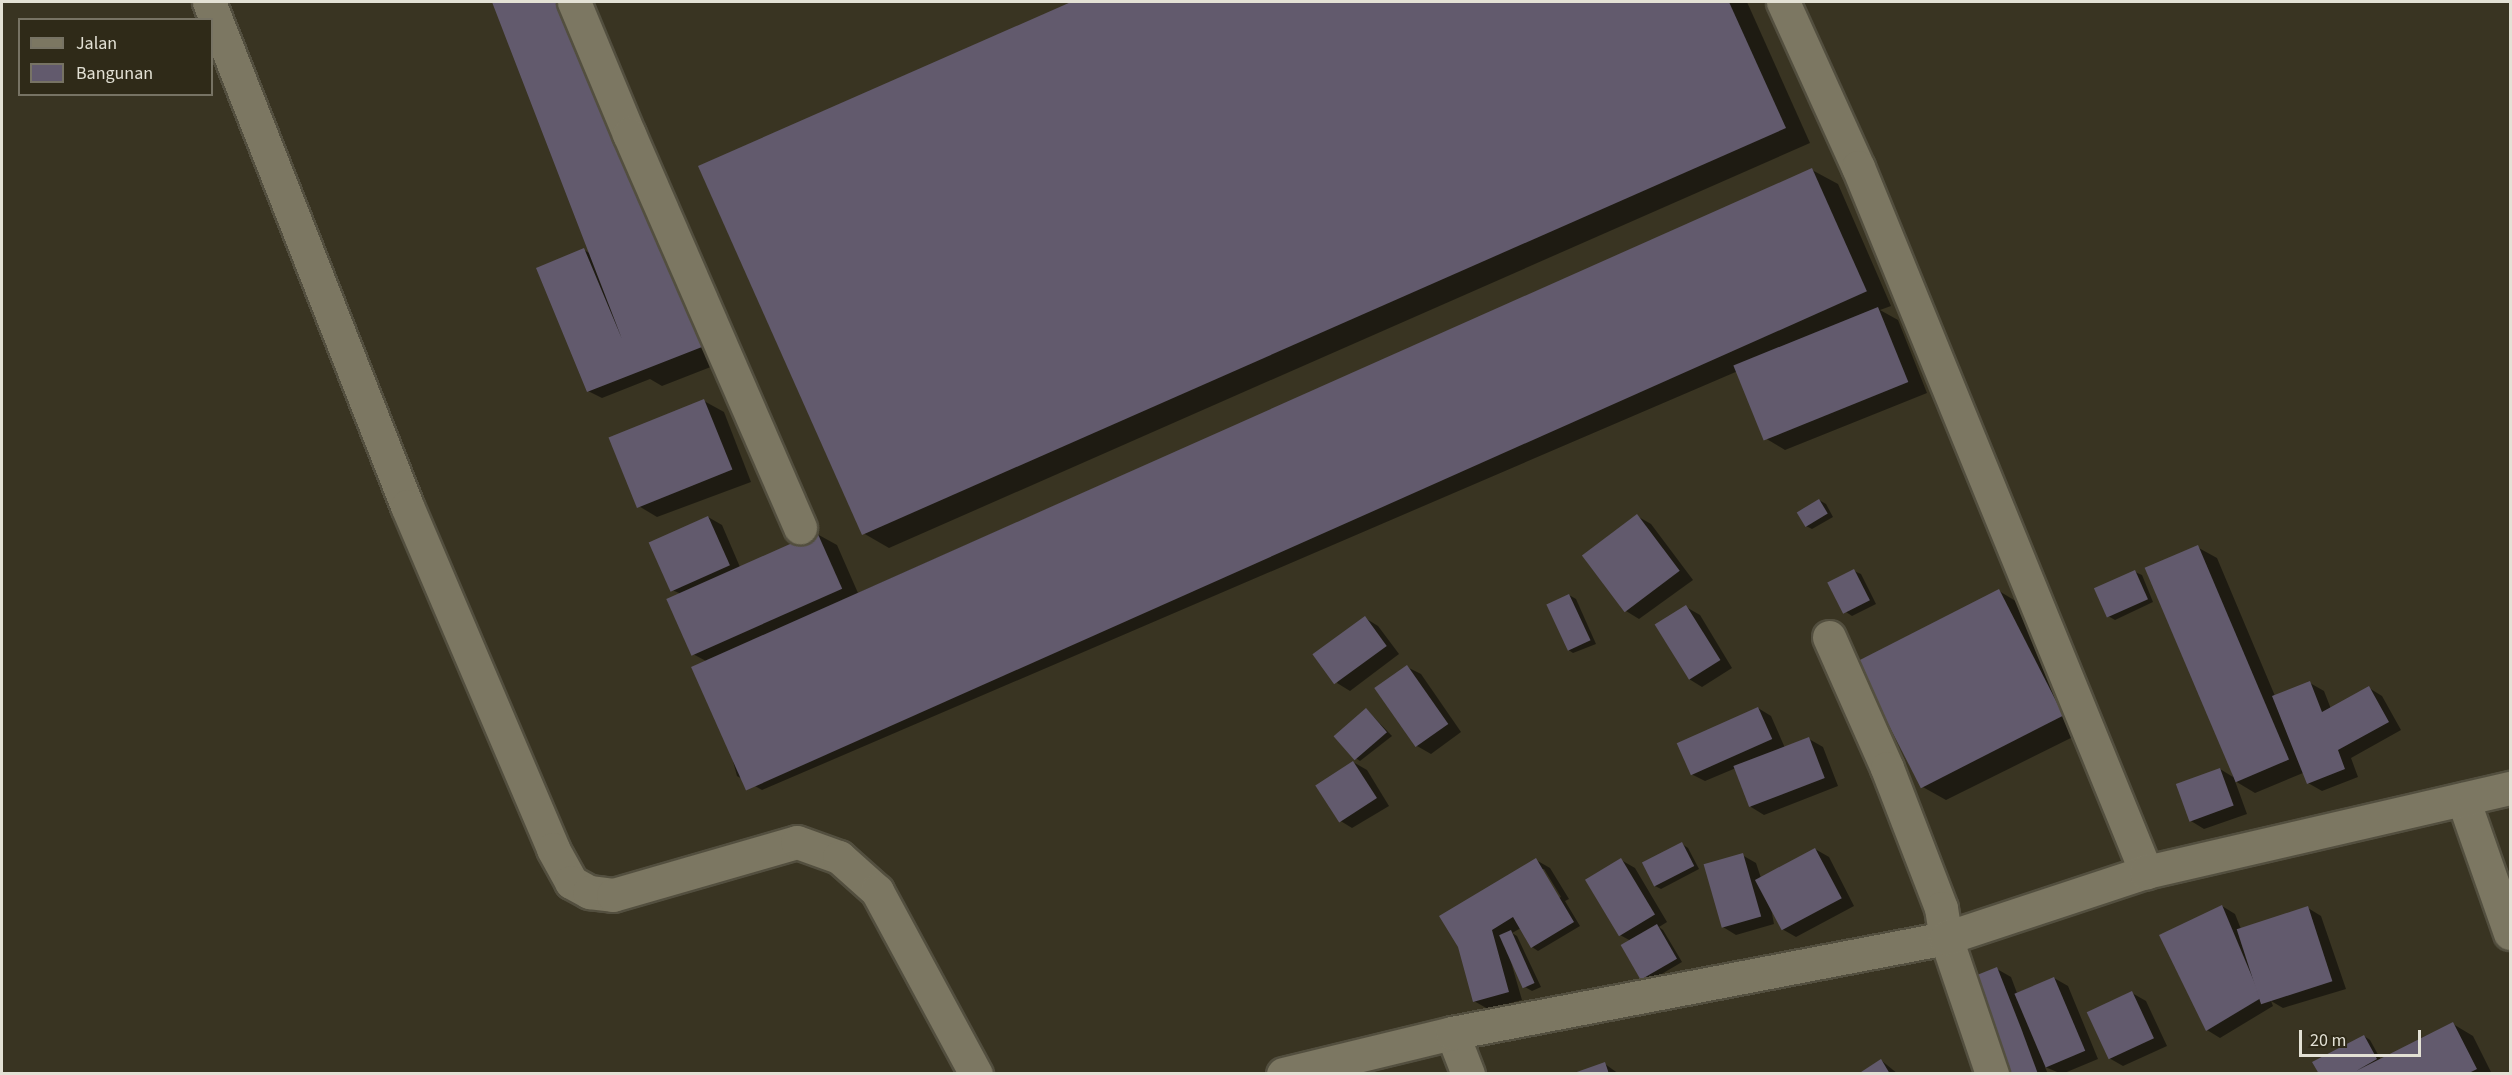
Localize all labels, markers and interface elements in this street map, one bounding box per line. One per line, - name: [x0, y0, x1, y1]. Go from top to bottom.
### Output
- legend: [18, 18, 213, 96]
- text: Jalan: [76, 31, 117, 56]
- text: Bangunan: [76, 61, 153, 86]
- scale bar: [2302, 1018, 2424, 1056]
- text: 20 m: [2310, 1028, 2346, 1053]

